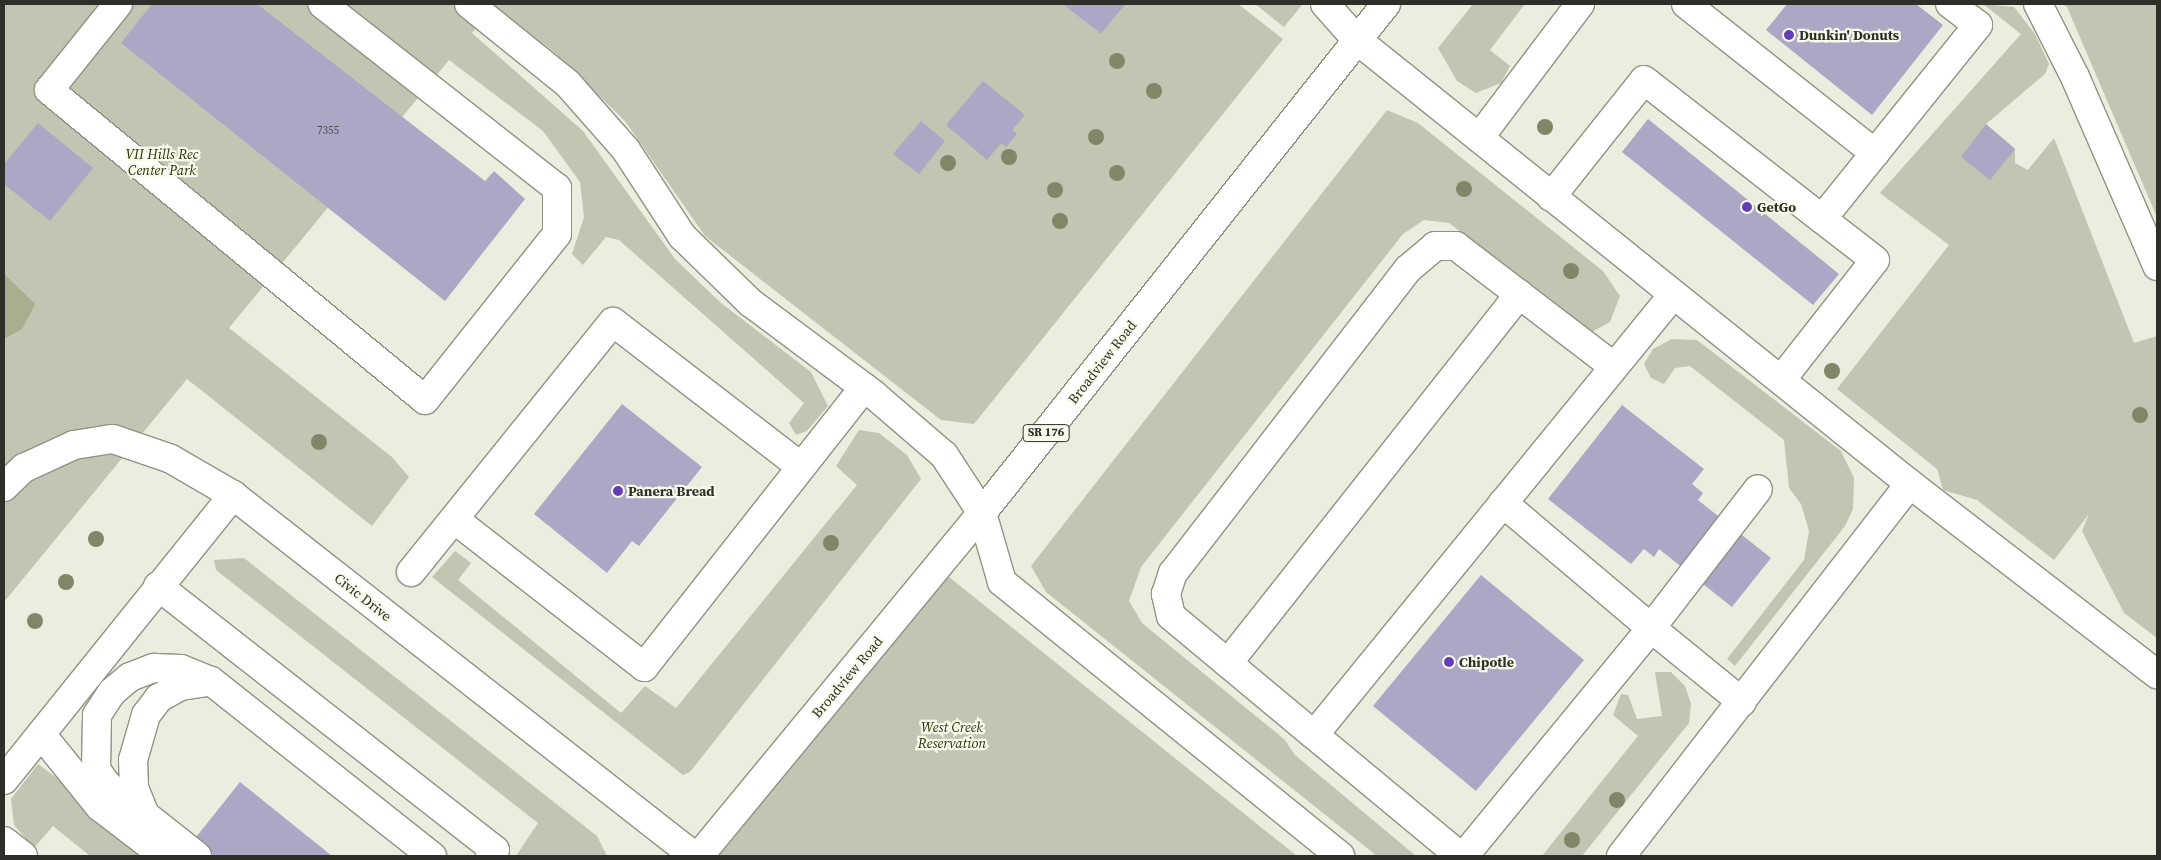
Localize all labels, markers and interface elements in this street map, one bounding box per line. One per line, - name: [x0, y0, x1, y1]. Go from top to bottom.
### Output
- place label: Dunkin' Donuts: [1799, 27, 1899, 43]
- marker: Dunkin' Donuts: [1783, 29, 1795, 41]
- house number: 7355: [317, 124, 339, 138]
- park label: VII Hills Rec Center Park: [126, 146, 198, 178]
- place label: GetGo: [1757, 199, 1796, 215]
- marker: GetGo: [1741, 201, 1753, 213]
- street label: Broadview Road: [1064, 317, 1140, 407]
- road number: SR 176: [1022, 423, 1070, 442]
- place label: Panera Bread: [628, 483, 715, 499]
- marker: Panera Bread: [612, 485, 624, 497]
- street label: Civic Drive: [331, 569, 395, 625]
- street label: Broadview Road: [808, 633, 886, 721]
- place label: Chipotle: [1459, 654, 1514, 670]
- marker: Chipotle: [1443, 656, 1455, 668]
- park label: West Creek Reservation: [918, 719, 986, 752]

